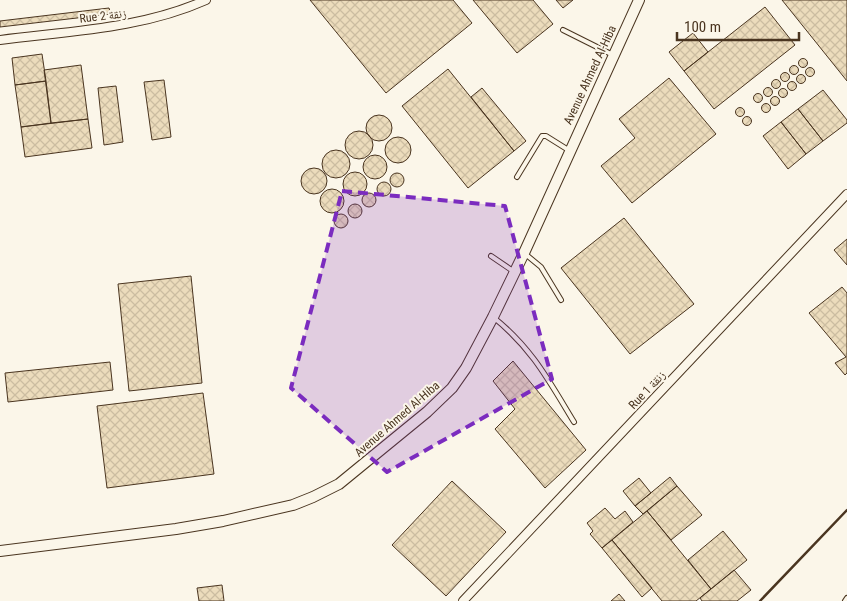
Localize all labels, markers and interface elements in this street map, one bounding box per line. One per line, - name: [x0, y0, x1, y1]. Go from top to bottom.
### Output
- street label: Rue 2 زنقة: [79, 6, 128, 26]
- scale bar: [677, 10, 800, 42]
- text: 100 m: [684, 18, 721, 36]
- street label: Avenue Ahmed Al-Hiba: [561, 23, 619, 127]
- street label: Rue 1 زنقة: [626, 368, 668, 412]
- street label: Avenue Ahmed Al-Hiba: [352, 378, 442, 460]

